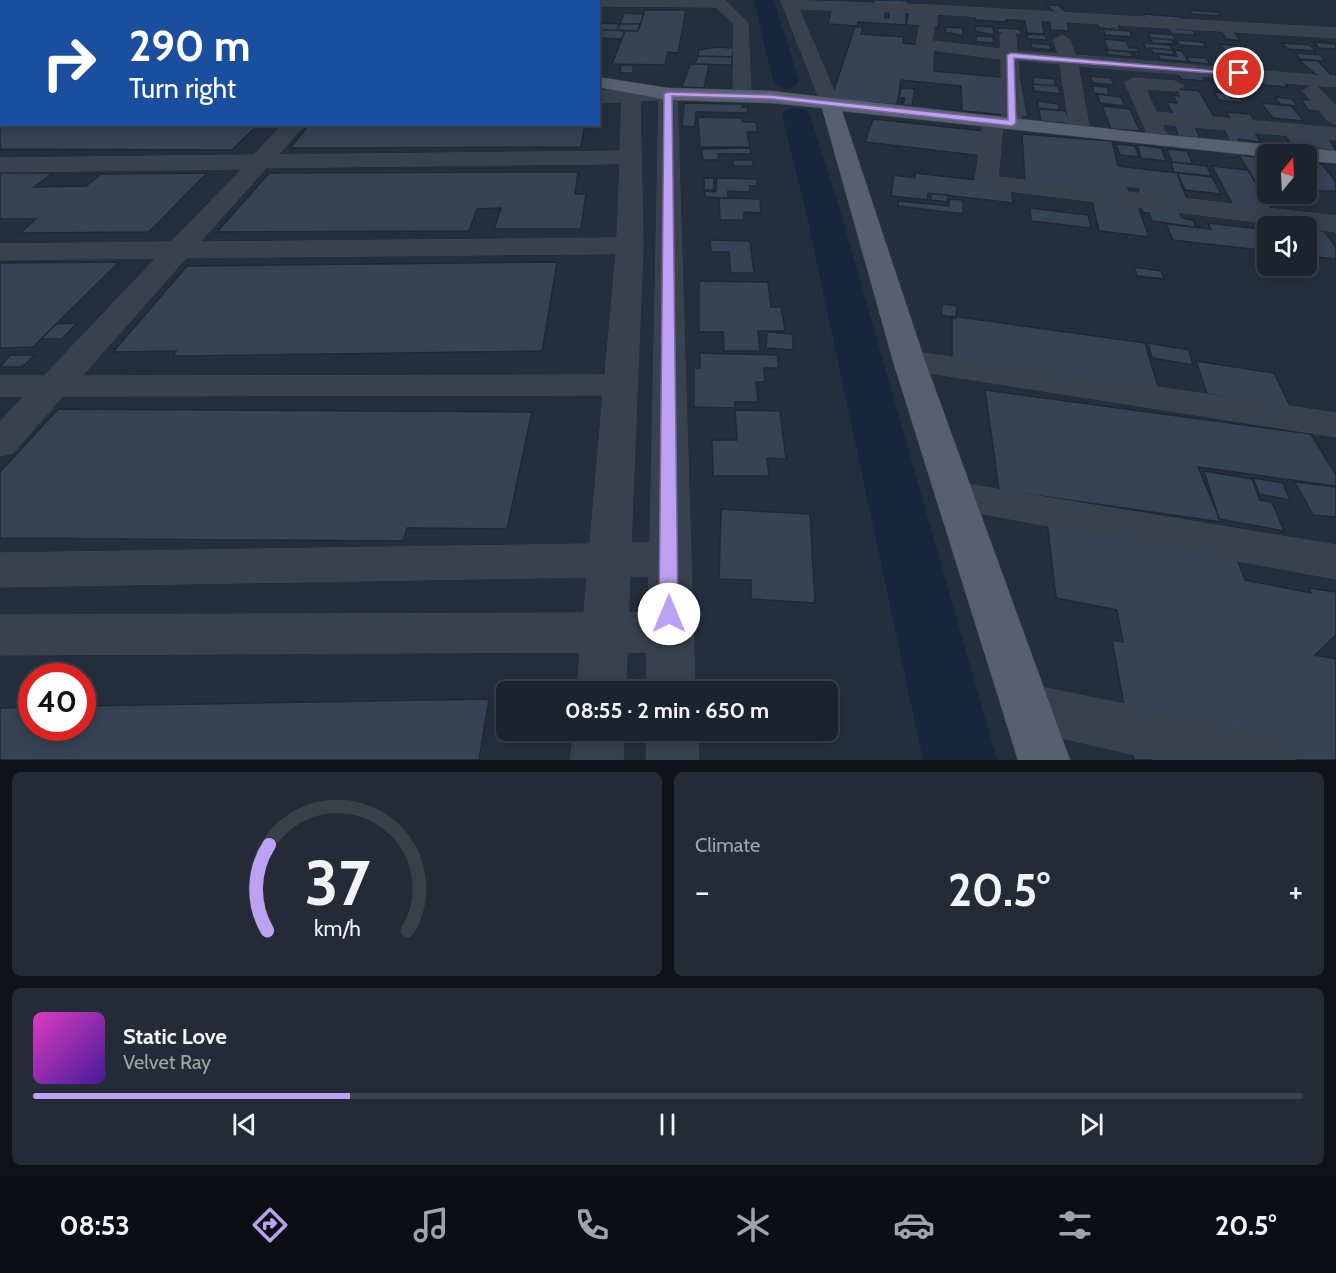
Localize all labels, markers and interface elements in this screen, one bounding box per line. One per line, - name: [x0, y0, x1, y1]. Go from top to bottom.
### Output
- text: 290 m: [129, 20, 250, 72]
- icon: right: [30, 24, 108, 102]
- pin: [1213, 47, 1264, 98]
- icon: arrive: [1222, 56, 1255, 89]
- text: Turn right: [129, 72, 236, 105]
- north arrow: [1257, 144, 1317, 204]
- map controls: [1257, 144, 1317, 276]
- button: sound: [1257, 216, 1317, 276]
- position arrow: [637, 582, 701, 646]
- speed limit sign: 40: [18, 663, 96, 741]
- text: 08:55 · 2 min · 650 m: [565, 697, 769, 724]
- text: Climate: [695, 833, 760, 857]
- text: 37: [304, 845, 370, 921]
- text: 20.5°: [948, 863, 1050, 917]
- text: −: [695, 871, 710, 911]
- text: +: [1288, 871, 1303, 911]
- text: km/h: [314, 915, 360, 941]
- text: Static Love: [123, 1023, 227, 1050]
- text: Velvet Ray: [123, 1050, 211, 1074]
- icon: previous: [228, 1108, 261, 1141]
- icon: pause: [651, 1108, 684, 1141]
- icon: next: [1075, 1108, 1108, 1141]
- icon: directions: [249, 1204, 291, 1246]
- icon: music: [410, 1204, 452, 1246]
- icon: phone: [571, 1204, 613, 1246]
- icon: climate: [732, 1204, 774, 1246]
- icon: car: [893, 1204, 935, 1246]
- icon: filters: [1054, 1204, 1096, 1246]
- text: 08:53: [60, 1209, 130, 1242]
- text: 20.5°: [1215, 1209, 1276, 1242]

